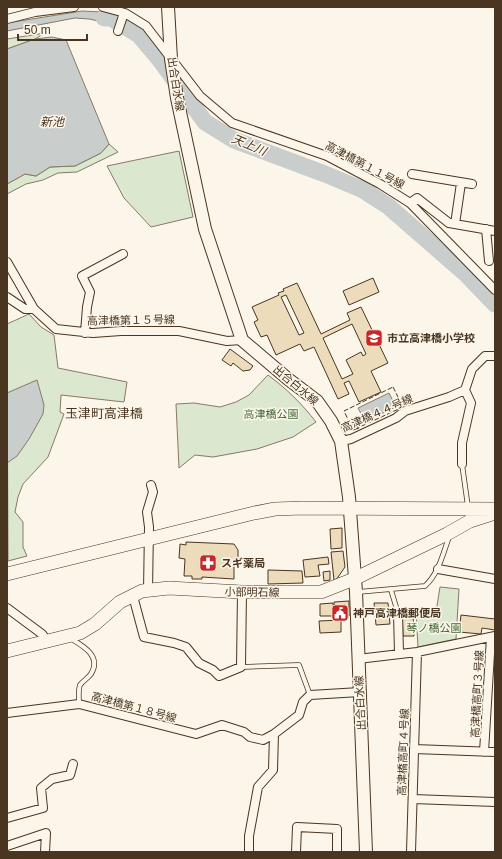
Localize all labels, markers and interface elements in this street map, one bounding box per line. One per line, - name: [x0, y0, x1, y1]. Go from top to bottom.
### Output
- scale bar: [18, 16, 87, 42]
- text: 50 m: [24, 23, 51, 37]
- street label: 出合白水線: [166, 56, 186, 112]
- water label: 新池: [40, 115, 65, 129]
- water label: 天上川: [230, 132, 270, 159]
- street label: 高津橋第１１号線: [323, 139, 407, 191]
- street label: 高津橋第１５号線: [87, 313, 175, 327]
- school or university icon: 市立高津橋小学校: [364, 328, 384, 348]
- place label: 市立高津橋小学校: [387, 332, 475, 344]
- street label: 出合白水線: [271, 363, 321, 407]
- street label: 高津橋４４号線: [339, 392, 415, 434]
- district label: 玉津町高津橋: [65, 406, 143, 421]
- park label: 高津橋公園: [244, 408, 299, 420]
- pharmacy icon: スギ薬局: [198, 553, 218, 573]
- place label: スギ薬局: [221, 557, 265, 569]
- street label: 小部明石線: [224, 586, 280, 598]
- public building icon: 神戸高津橋郵便局: [330, 603, 350, 623]
- place label: 神戸高津橋郵便局: [353, 607, 441, 619]
- park label: 琴ノ橋公園: [407, 622, 462, 634]
- street label: 高津橋高町３号線: [469, 650, 485, 738]
- street label: 出合白水線: [353, 675, 367, 731]
- street label: 高津橋第１８号線: [90, 690, 178, 724]
- street label: 高津橋高町４号線: [395, 708, 411, 796]

